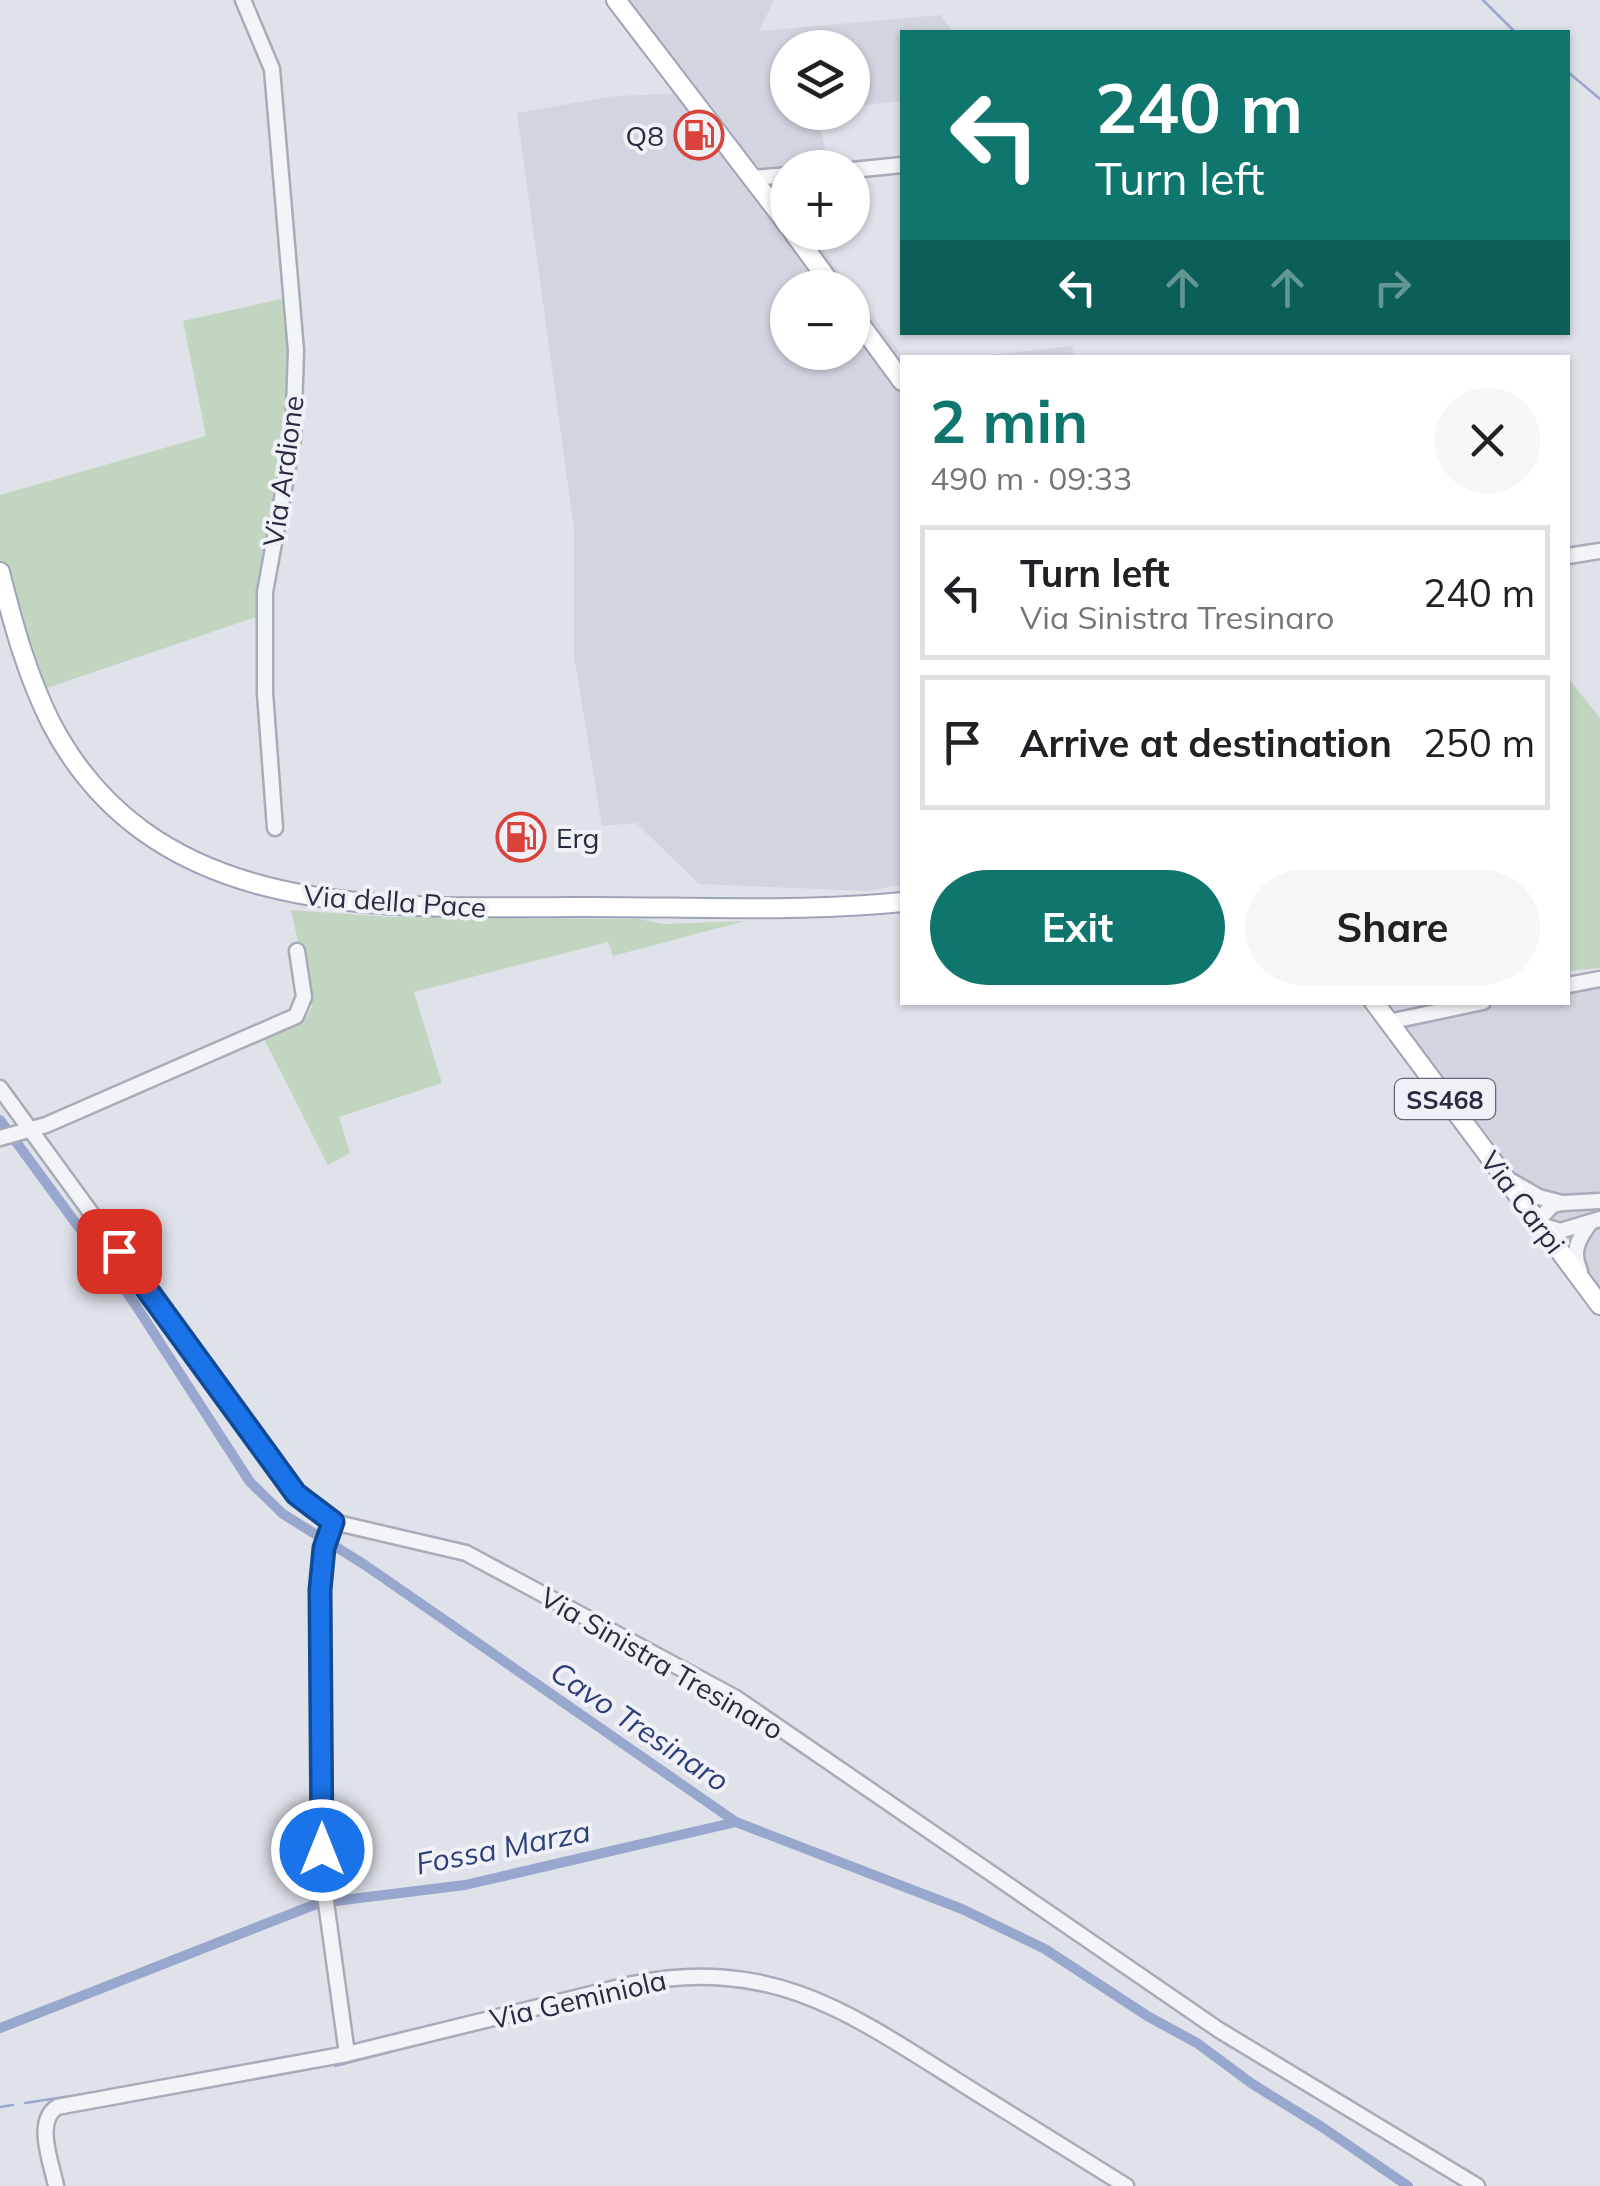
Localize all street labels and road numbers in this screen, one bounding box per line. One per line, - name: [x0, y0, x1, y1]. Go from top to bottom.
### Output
- street label: Via Ardione: [255, 393, 311, 549]
- street label: Via della Pace: [303, 877, 487, 925]
- road number: SS468: [1395, 1079, 1495, 1119]
- street label: Via Carpi: [1473, 1144, 1573, 1260]
- street label: Via Sinistra Tresinaro: [534, 1579, 790, 1747]
- street label: Via Geminiola: [486, 1962, 670, 2036]

